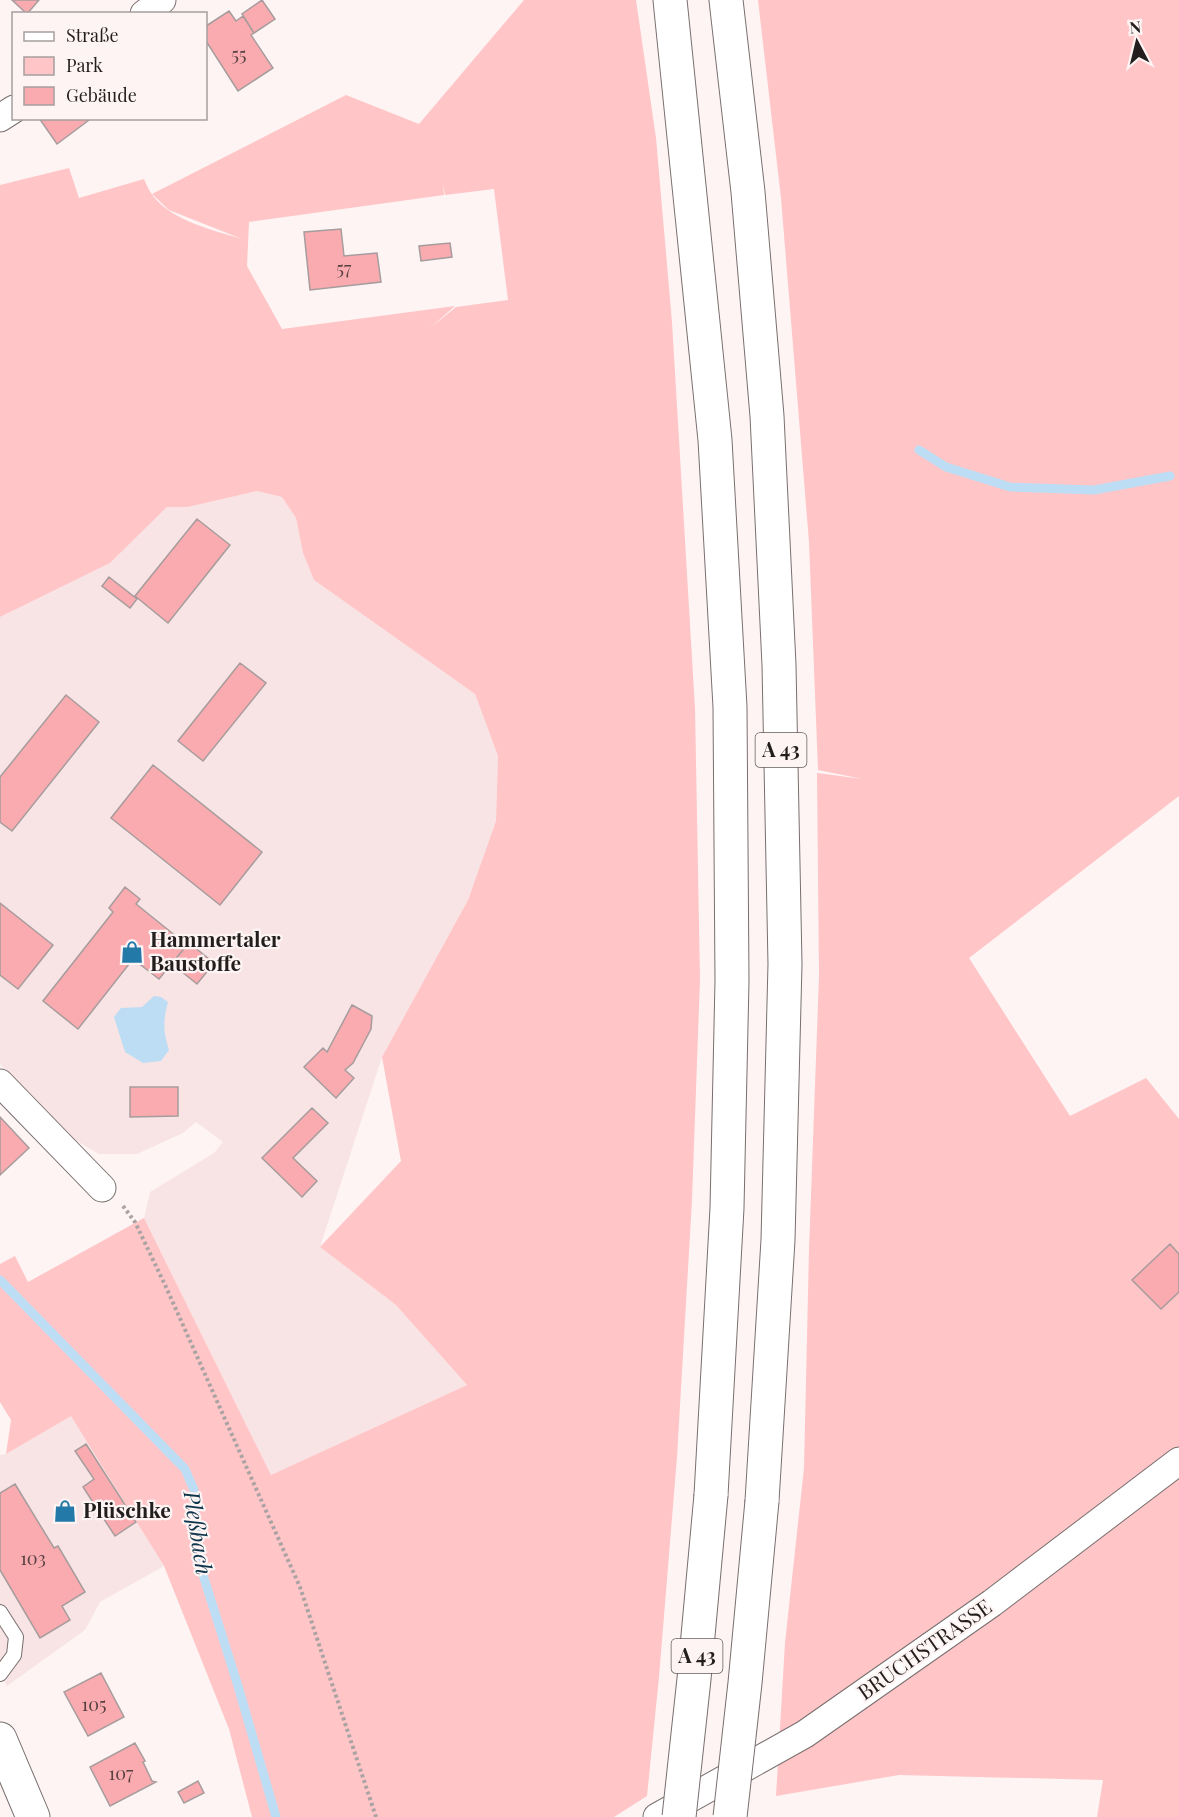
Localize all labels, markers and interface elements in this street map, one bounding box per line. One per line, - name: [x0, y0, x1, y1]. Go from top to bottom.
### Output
- legend: [12, 12, 207, 120]
- north arrow: [1107, 12, 1167, 72]
- text: N: [1128, 15, 1143, 38]
- text: Straße: [66, 23, 119, 47]
- house number: 55: [232, 42, 246, 66]
- text: Park: [66, 53, 103, 77]
- text: Gebäude: [66, 83, 137, 107]
- house number: 57: [337, 256, 352, 280]
- road number: A 43: [756, 733, 806, 767]
- place label: Hammertaler Baustoffe: [150, 924, 281, 976]
- shop icon: Hammertaler Baustoffe: [119, 939, 145, 965]
- water label: Pleßbach: [177, 1488, 220, 1577]
- place label: Plüschke: [83, 1495, 171, 1523]
- shop icon: Plüschke: [52, 1498, 78, 1524]
- house number: 103: [20, 1546, 46, 1570]
- street label: BRUCHSTRASSE: [851, 1592, 996, 1705]
- road number: A 43: [672, 1639, 722, 1673]
- house number: 105: [82, 1692, 106, 1716]
- house number: 107: [109, 1761, 134, 1785]

